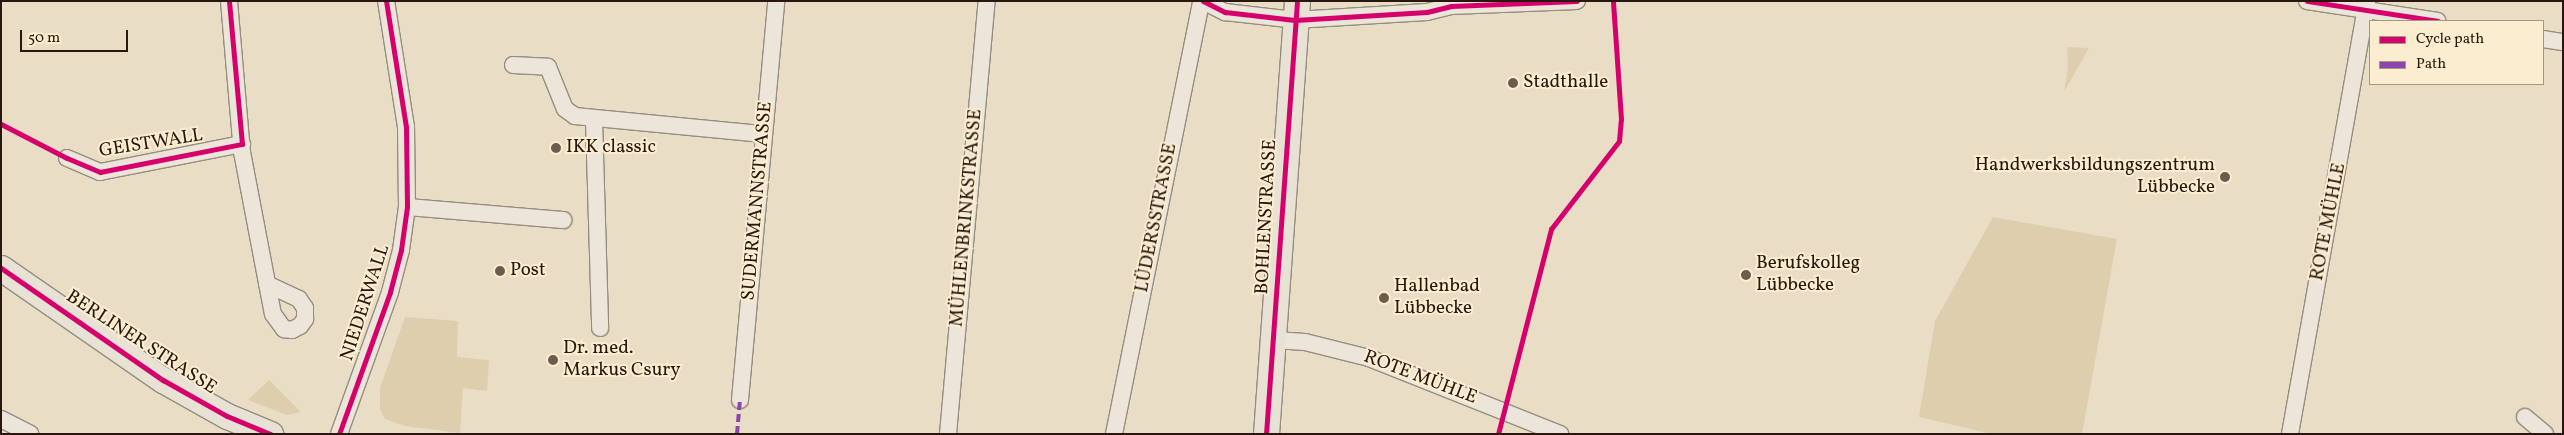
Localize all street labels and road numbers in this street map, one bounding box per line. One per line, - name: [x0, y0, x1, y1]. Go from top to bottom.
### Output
- street label: SUDERMANNSTRASSE: [738, 100, 778, 302]
- street label: MÜHLENBRINKSTRASSE: [946, 108, 988, 328]
- street label: GEISTWALL: [98, 125, 204, 163]
- street label: BOHLENSTRASSE: [1252, 139, 1282, 295]
- street label: LÜDERSSTRASSE: [1131, 142, 1183, 294]
- street label: ROTE MÜHLE: [2306, 161, 2352, 283]
- street label: NIEDERWALL: [336, 242, 396, 364]
- street label: BERLINER STRASSE: [61, 286, 221, 400]
- street label: ROTE MÜHLE: [1360, 346, 1480, 410]

